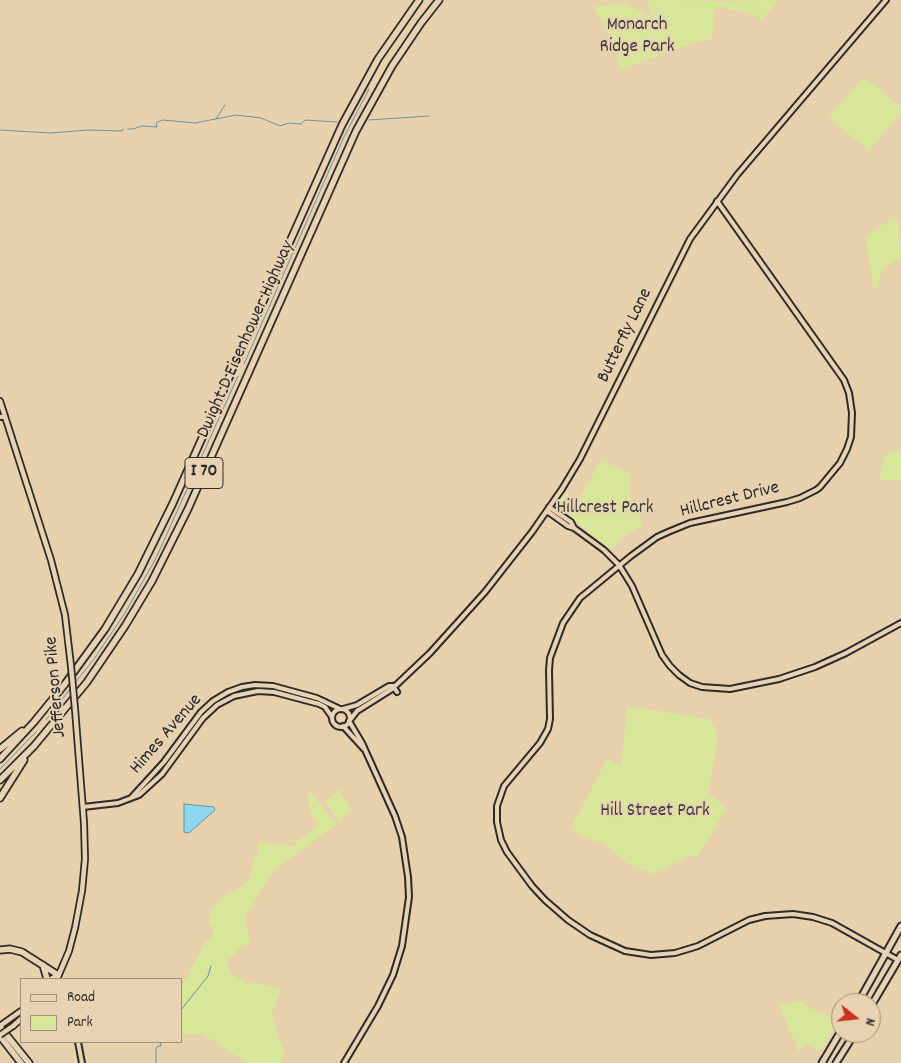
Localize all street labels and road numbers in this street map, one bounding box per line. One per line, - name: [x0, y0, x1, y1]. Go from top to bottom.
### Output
- street label: Dwight D Eisenhower Highway: [193, 238, 301, 442]
- street label: Butterfly Lane: [593, 285, 659, 387]
- road number: I 70: [185, 458, 223, 488]
- street label: Hillcrest Drive: [678, 478, 782, 524]
- street label: Jefferson Pike: [41, 636, 73, 738]
- street label: Himes Avenue: [126, 690, 208, 780]

